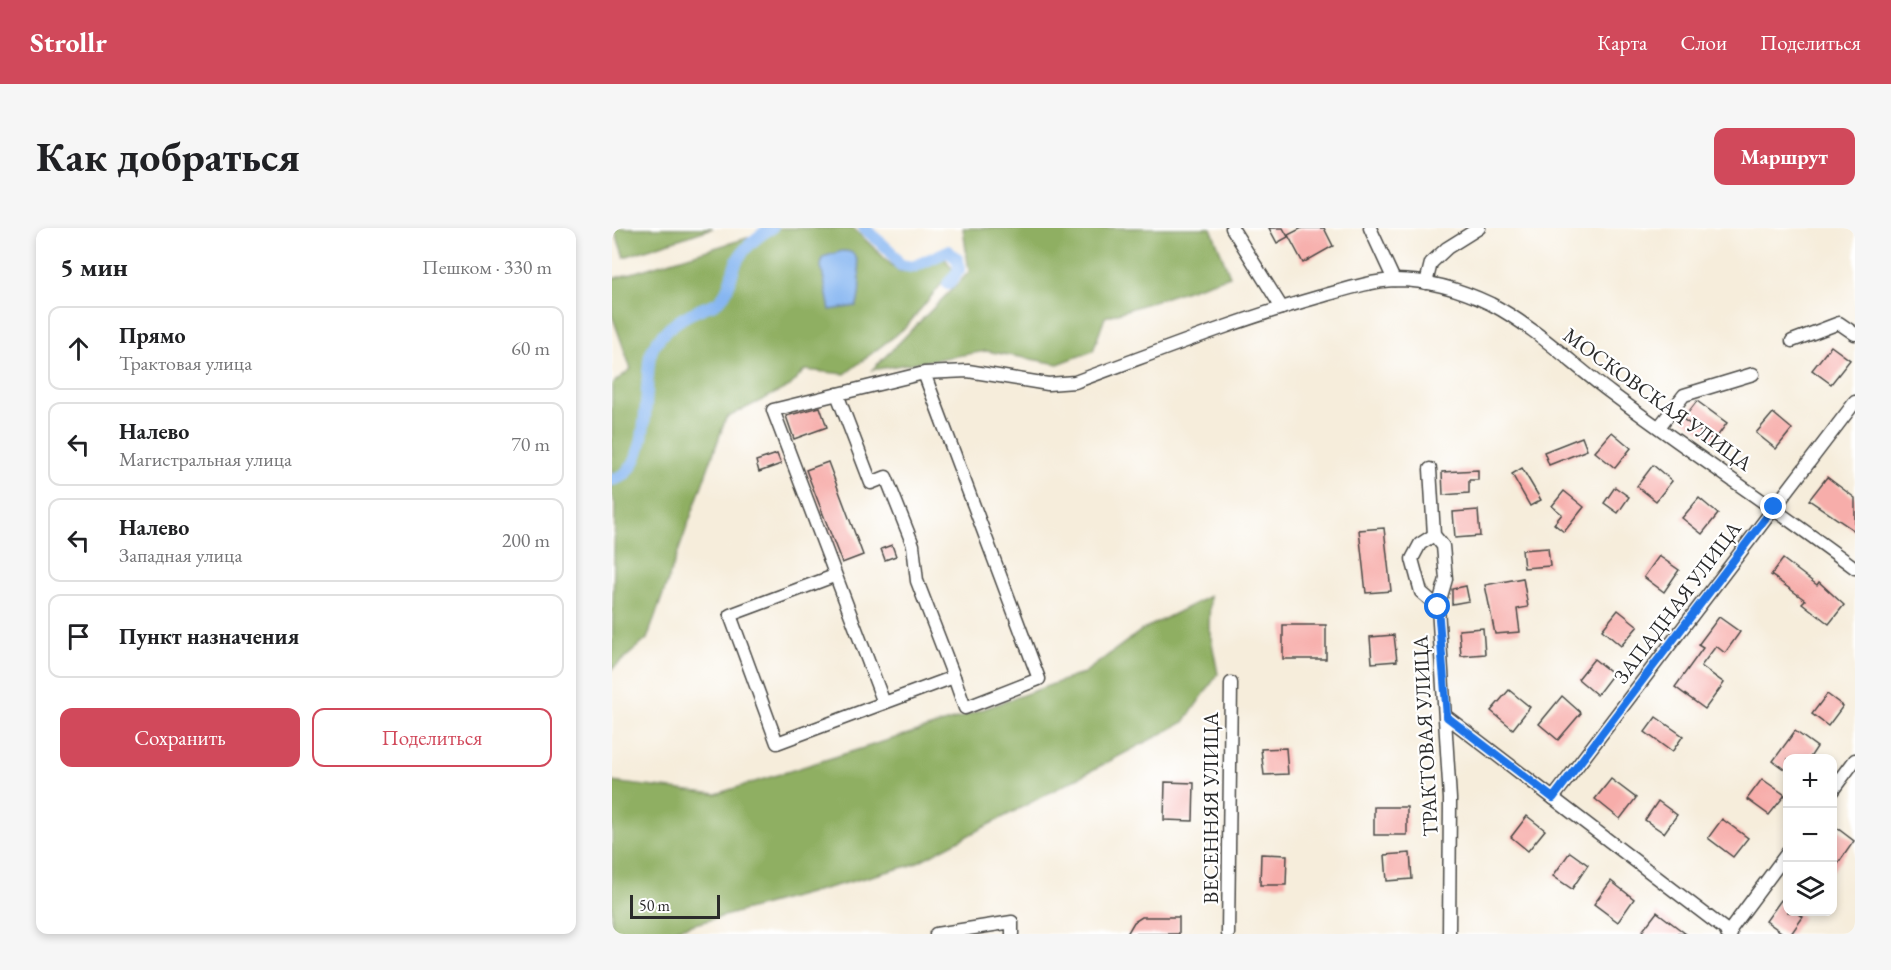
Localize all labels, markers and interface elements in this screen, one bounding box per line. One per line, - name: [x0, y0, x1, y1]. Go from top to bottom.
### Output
- text: Strollr: [30, 24, 107, 60]
- text: Карта: [1597, 29, 1647, 56]
- text: Слои: [1680, 29, 1727, 56]
- text: Поделиться: [1760, 29, 1861, 56]
- button: Маршрут: [1714, 128, 1855, 185]
- text: Как добраться: [36, 129, 300, 184]
- text: 5 мин: [60, 250, 128, 284]
- text: Пешком · 330 m: [422, 254, 552, 280]
- text: Прямо: [119, 321, 186, 350]
- street label: МОСКОВСКАЯ УЛИЦА: [1558, 321, 1758, 477]
- icon: ahead: [62, 332, 95, 365]
- text: 60 m: [511, 335, 550, 361]
- text: Трактовая улица: [119, 350, 252, 376]
- text: Налево: [119, 417, 189, 446]
- icon: left: [62, 428, 95, 461]
- text: 70 m: [511, 431, 550, 457]
- text: Магистральная улица: [119, 446, 292, 472]
- route end: [1760, 493, 1786, 519]
- text: Налево: [119, 513, 189, 542]
- street label: ЗАПАДНАЯ УЛИЦА: [1607, 515, 1747, 689]
- icon: left: [62, 524, 95, 557]
- text: 200 m: [502, 527, 550, 553]
- text: Западная улица: [119, 542, 242, 568]
- route start: [1424, 593, 1450, 619]
- icon: arrive: [62, 620, 95, 653]
- text: Пункт назначения: [119, 622, 299, 651]
- street label: ТРАКТОВАЯ УЛИЦА: [1406, 634, 1444, 837]
- button: Сохранить: [60, 708, 300, 767]
- button: Поделиться: [312, 708, 552, 767]
- street label: ВЕСЕННЯЯ УЛИЦА: [1197, 712, 1224, 904]
- map controls: [1783, 754, 1837, 916]
- button: +: [1783, 754, 1837, 808]
- button: −: [1783, 808, 1837, 862]
- button: layers: [1783, 862, 1837, 916]
- scale bar: [630, 892, 720, 920]
- text: 50 m: [639, 895, 670, 916]

